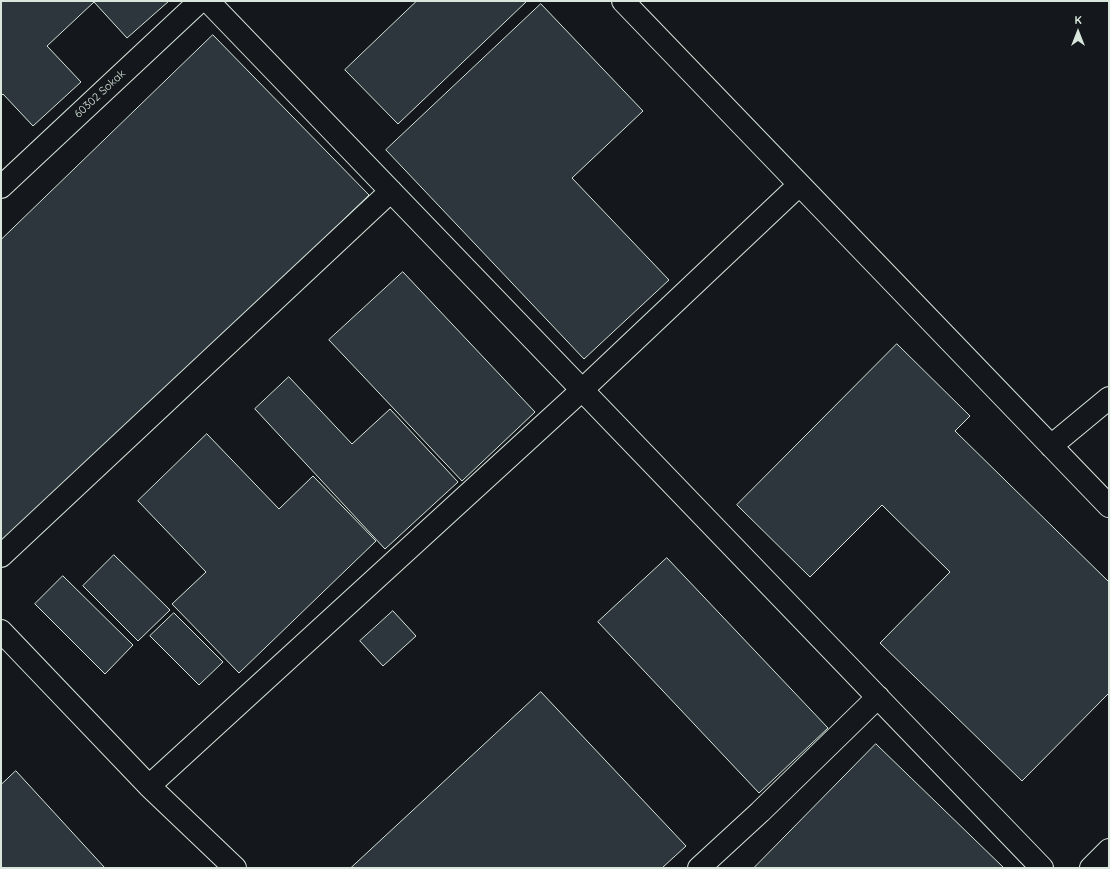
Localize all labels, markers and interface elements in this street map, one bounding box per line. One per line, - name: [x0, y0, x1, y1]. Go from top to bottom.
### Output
- north arrow: [1058, 12, 1098, 52]
- text: K: [1074, 13, 1082, 27]
- street label: 60302 Sokak: [72, 67, 128, 121]

